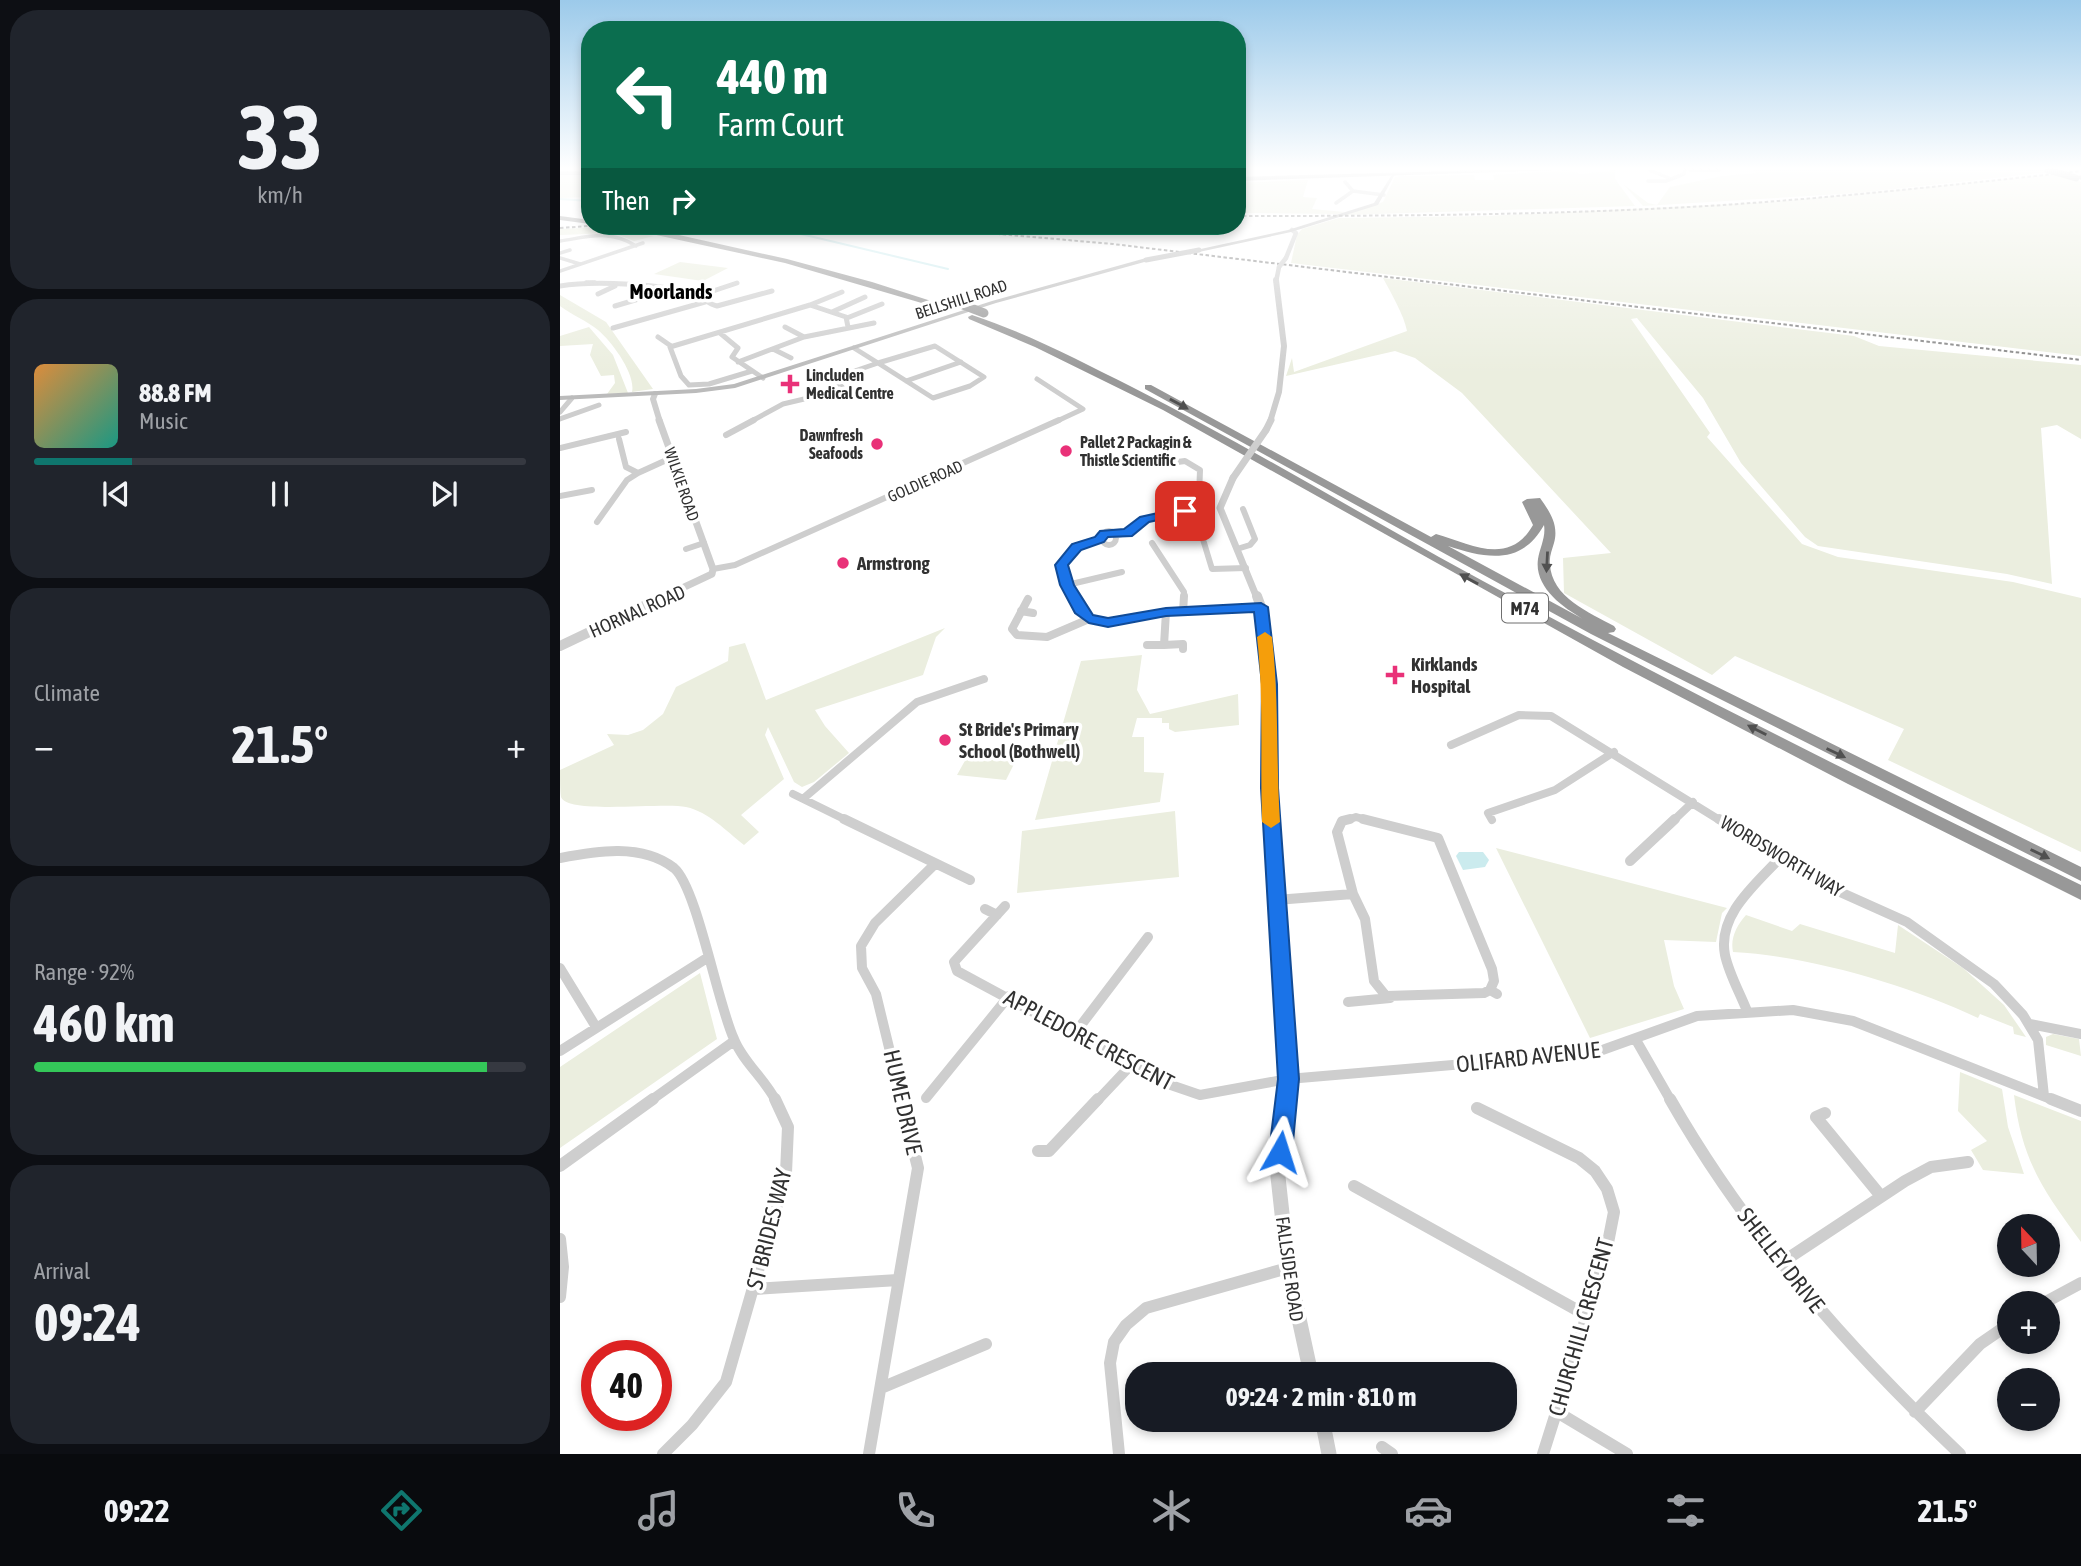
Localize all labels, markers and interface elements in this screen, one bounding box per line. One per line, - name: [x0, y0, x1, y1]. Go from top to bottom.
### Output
- text: 440 m: [717, 48, 828, 104]
- icon: left: [602, 49, 693, 140]
- text: 33: [237, 84, 323, 188]
- text: Farm Court: [717, 106, 844, 143]
- text: km/h: [257, 182, 303, 208]
- icon: right: [664, 182, 702, 220]
- text: Then: [602, 186, 650, 216]
- street label: BELLSHILL ROAD: [913, 276, 1009, 322]
- district label: Moorlands: [630, 279, 713, 303]
- place label: Lincluden Medical Centre: [806, 366, 894, 402]
- marker: Lincluden Medical Centre: [780, 374, 800, 394]
- text: 88.8 FM: [139, 378, 212, 408]
- one-way arrow: [1169, 398, 1189, 410]
- text: Music: [139, 408, 187, 434]
- place label: Dawnfresh Seafoods: [799, 426, 863, 462]
- place label: Pallet 2 Packagin & Thistle Scientific: [1080, 433, 1192, 469]
- marker: Dawnfresh Seafoods: [869, 436, 885, 452]
- marker: Pallet 2 Packagin & Thistle Scientific: [1058, 443, 1074, 459]
- street label: WILKIE ROAD: [661, 445, 703, 523]
- street label: GOLDIE ROAD: [885, 456, 965, 506]
- icon: previous: [97, 475, 135, 513]
- icon: pause: [261, 475, 299, 513]
- icon: next: [425, 475, 463, 513]
- pin: [1155, 481, 1215, 541]
- icon: arrive: [1166, 492, 1204, 530]
- one-way arrow: [1541, 551, 1552, 573]
- place label: Armstrong: [856, 552, 931, 574]
- marker: Armstrong: [835, 555, 851, 571]
- one-way arrow: [1460, 573, 1479, 585]
- street label: HORNAL ROAD: [586, 580, 688, 642]
- road number: M74: [1502, 594, 1548, 622]
- place label: Kirklands Hospital: [1411, 653, 1478, 697]
- marker: Kirklands Hospital: [1385, 665, 1405, 685]
- text: Climate: [34, 680, 100, 706]
- text: 21.5°: [232, 714, 328, 774]
- place label: St Bride's Primary School (Bothwell): [959, 718, 1080, 762]
- text: −: [34, 723, 54, 766]
- text: +: [506, 723, 526, 766]
- one-way arrow: [1747, 725, 1767, 736]
- marker: St Bride's Primary School (Bothwell): [937, 732, 953, 748]
- one-way arrow: [1826, 747, 1846, 758]
- street label: WORDSWORTH WAY: [1717, 811, 1848, 902]
- one-way arrow: [2030, 848, 2050, 859]
- text: Range · 92%: [34, 959, 134, 985]
- street label: APPLEDORE CRESCENT: [1000, 984, 1178, 1096]
- text: 460 km: [34, 993, 175, 1053]
- street label: OLIFARD AVENUE: [1455, 1036, 1601, 1077]
- street label: HUME DRIVE: [878, 1047, 928, 1157]
- position arrow: [1243, 1115, 1317, 1189]
- street label: ST BRIDES WAY: [741, 1165, 797, 1292]
- street label: SHELLEY DRIVE: [1732, 1203, 1830, 1317]
- north arrow: [1997, 1214, 2060, 1278]
- map controls: [1997, 1214, 2060, 1431]
- street label: FALLSIDE ROAD: [1272, 1215, 1308, 1323]
- street label: CHURCHILL CRESCENT: [1543, 1235, 1619, 1419]
- text: Arrival: [34, 1258, 90, 1284]
- button: +: [1997, 1291, 2060, 1354]
- text: 09:24: [34, 1292, 141, 1352]
- speed limit sign: 40: [581, 1340, 672, 1431]
- button: −: [1997, 1368, 2060, 1431]
- text: 09:24 · 2 min · 810 m: [1226, 1382, 1416, 1412]
- icon: directions: [377, 1486, 426, 1535]
- icon: music: [634, 1486, 683, 1535]
- icon: phone: [891, 1486, 940, 1535]
- icon: climate: [1147, 1486, 1196, 1535]
- icon: car: [1404, 1486, 1453, 1535]
- icon: filters: [1661, 1486, 1710, 1535]
- text: 09:22: [104, 1492, 170, 1529]
- text: 21.5°: [1917, 1492, 1977, 1529]

